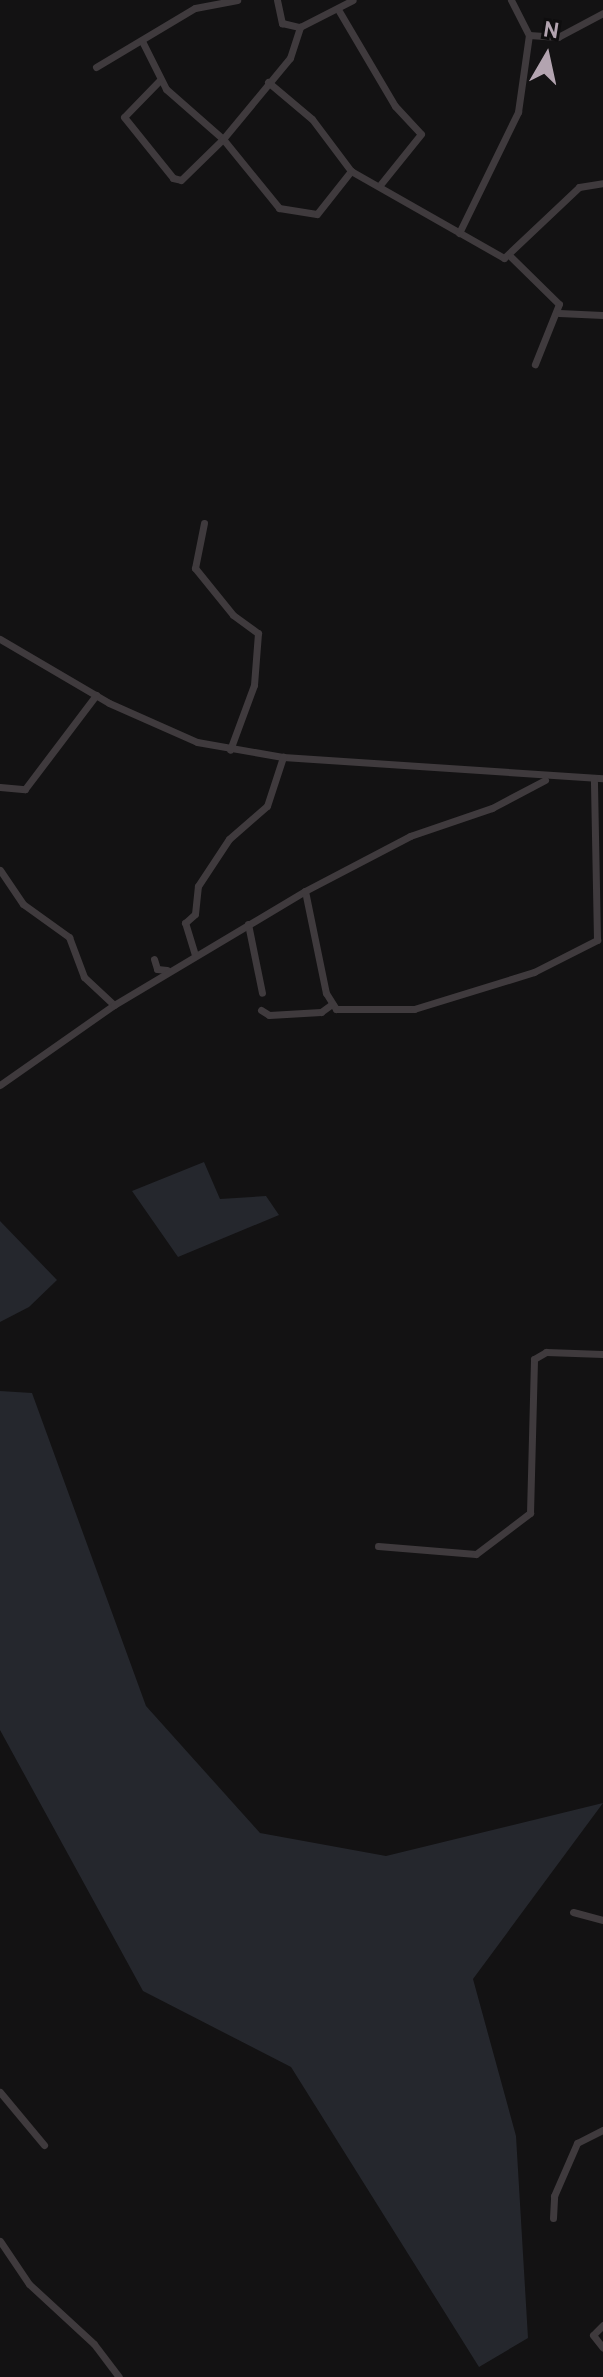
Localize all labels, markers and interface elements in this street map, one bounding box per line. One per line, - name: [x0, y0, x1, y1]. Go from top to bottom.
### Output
- north arrow: [507, 16, 587, 96]
- text: N: [541, 17, 561, 46]

